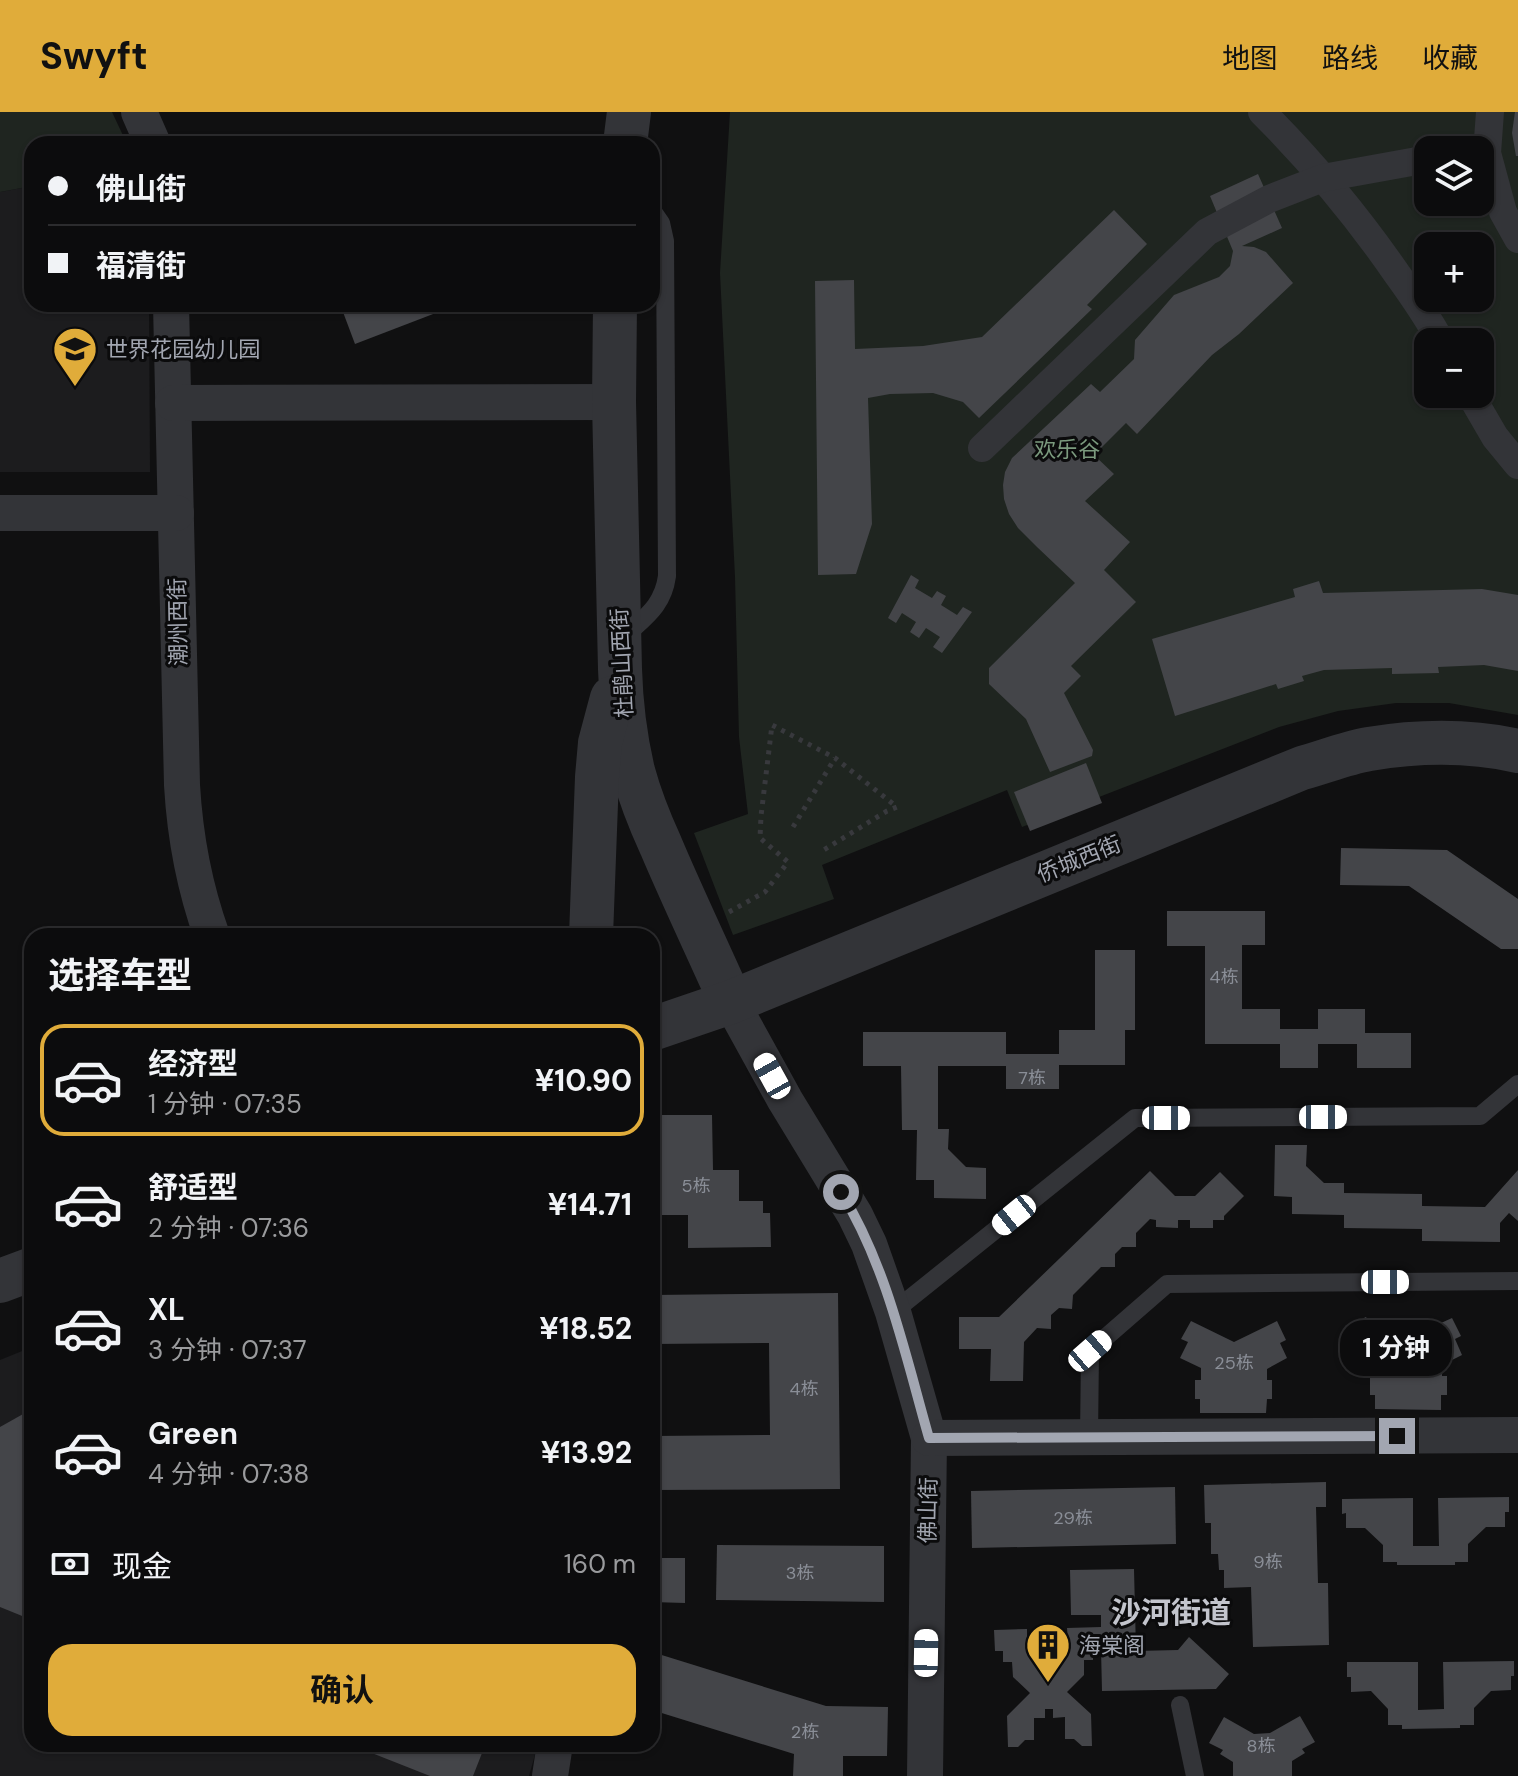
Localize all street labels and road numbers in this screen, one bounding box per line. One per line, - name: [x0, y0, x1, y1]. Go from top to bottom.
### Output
- street label: 潮州西街: [163, 578, 193, 666]
- street label: 杜鹃山西街: [605, 607, 639, 719]
- street label: 侨城西街: [1033, 829, 1125, 889]
- street label: 佛山街: [913, 1477, 943, 1543]

